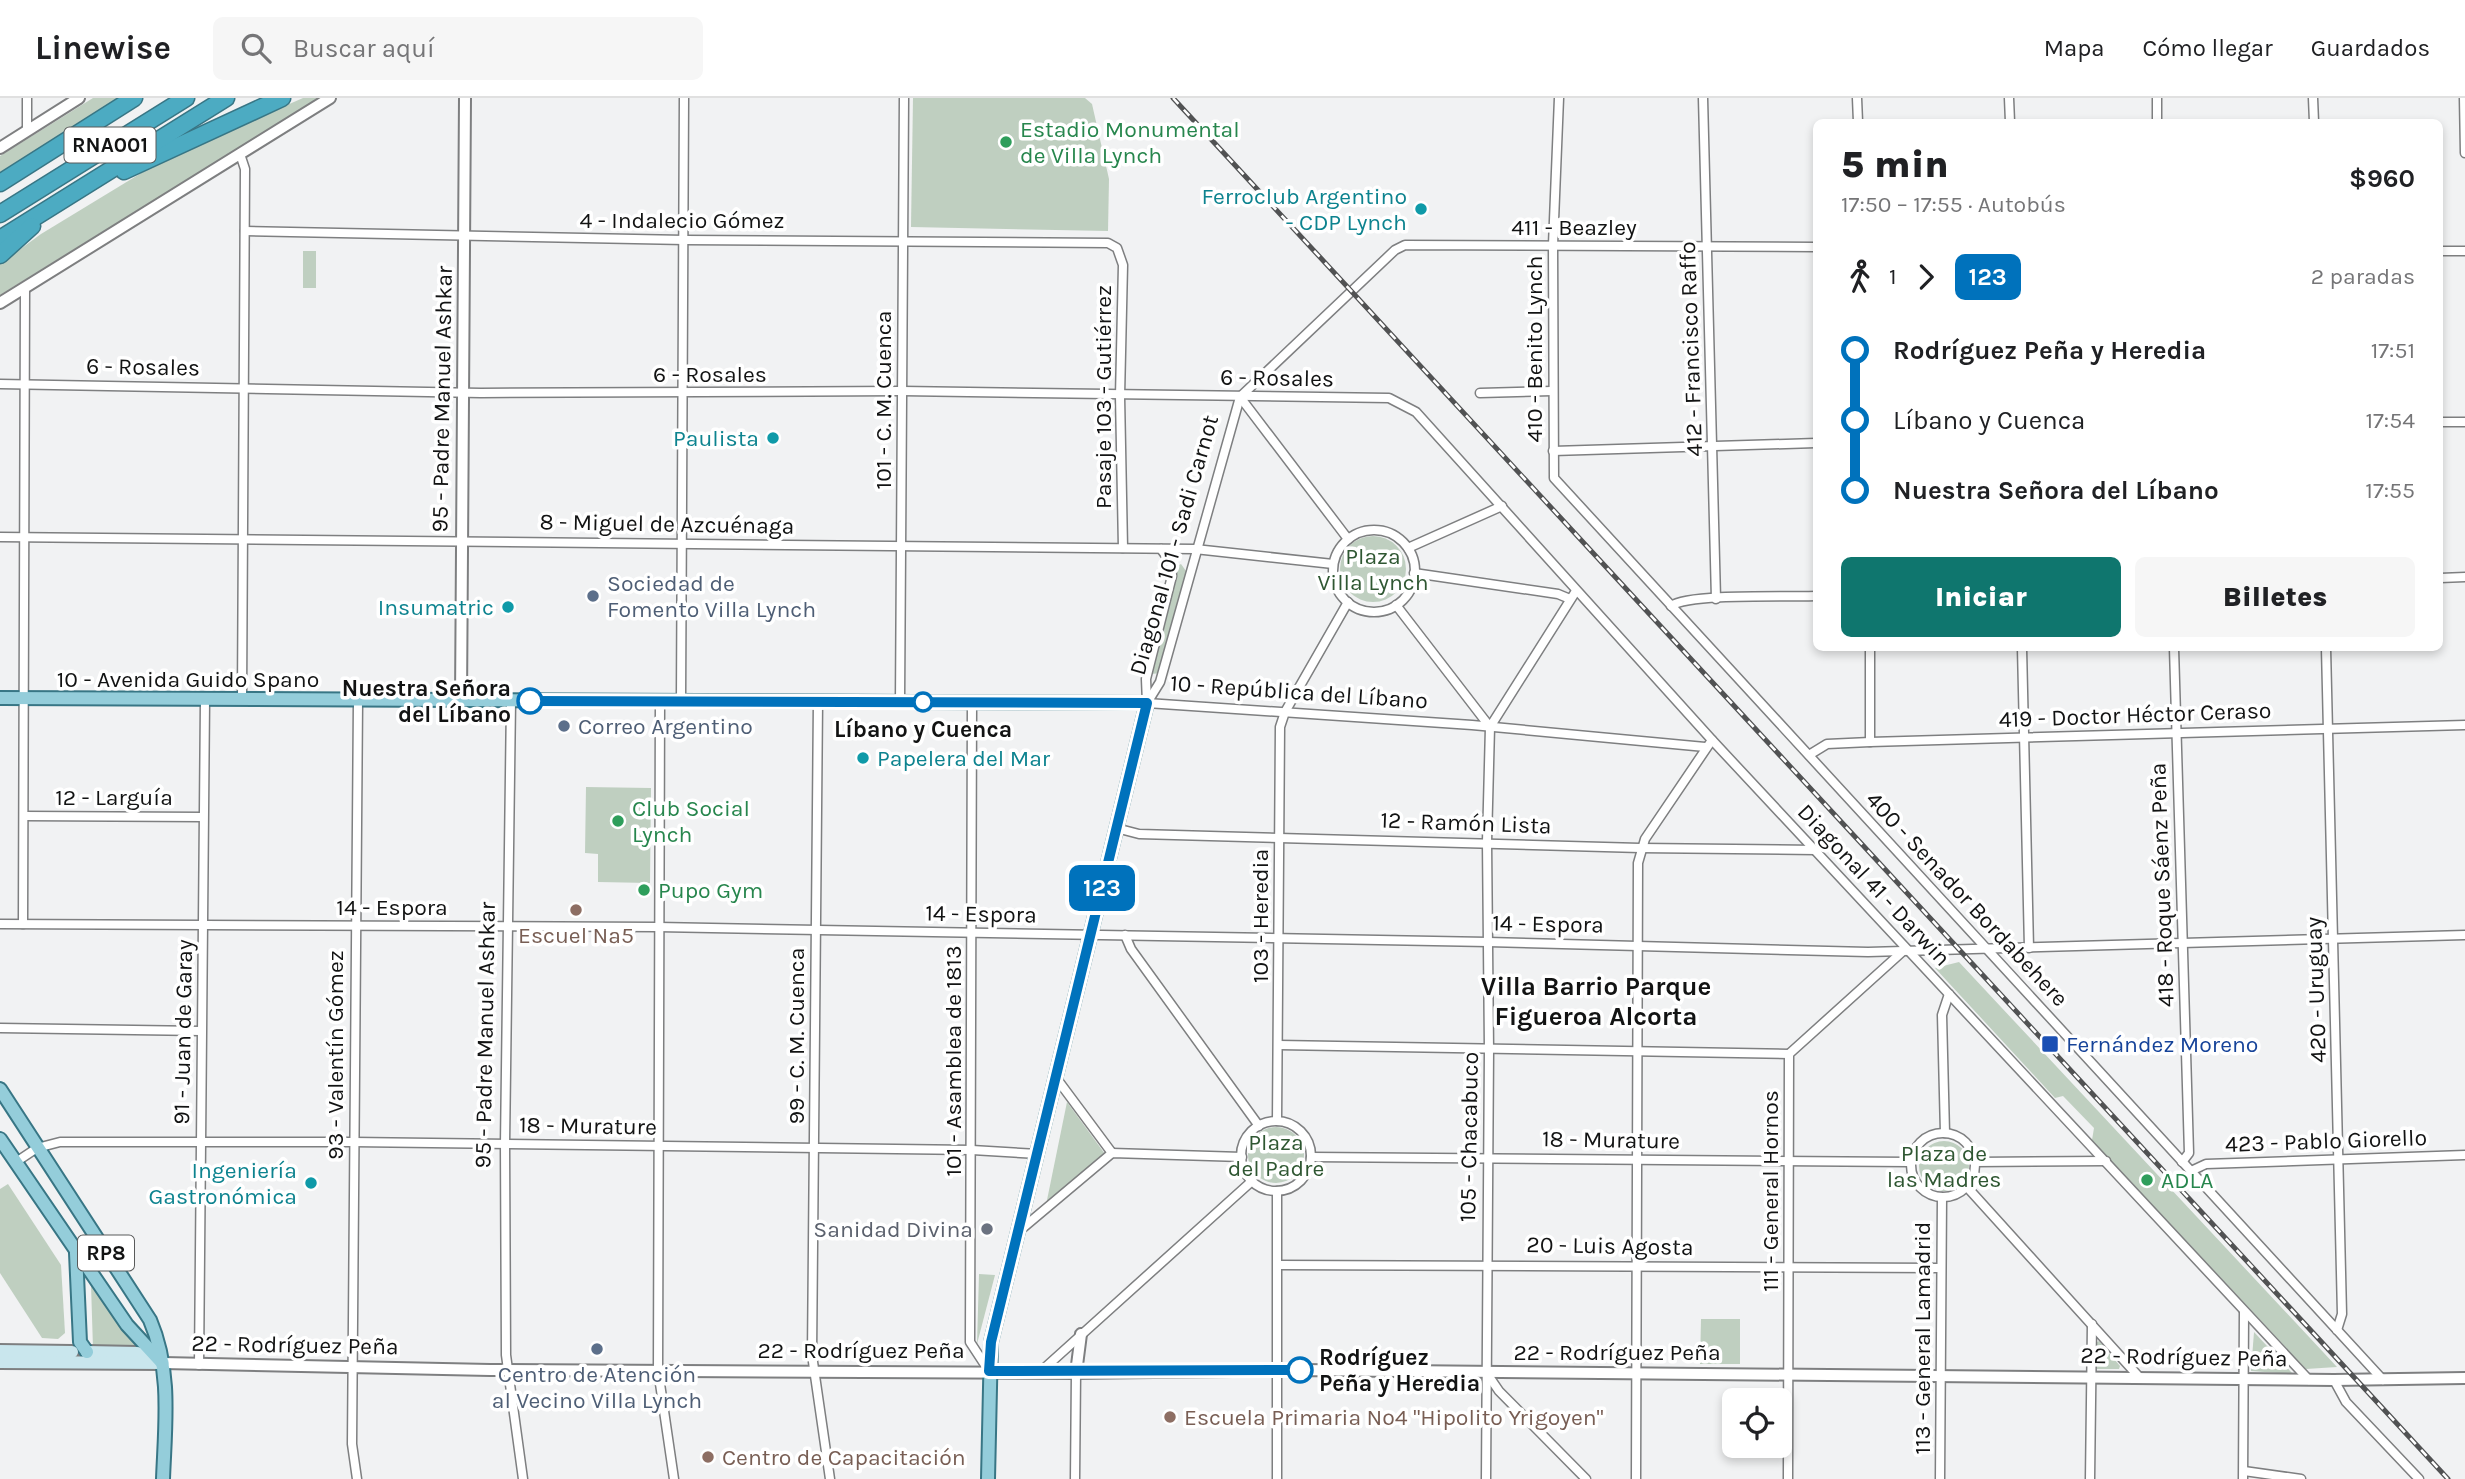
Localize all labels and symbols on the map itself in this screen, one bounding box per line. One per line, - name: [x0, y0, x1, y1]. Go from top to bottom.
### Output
- place label: Estadio Monumental de Villa Lynch: [1020, 116, 1240, 169]
- road number: RNA001: [64, 128, 156, 162]
- marker: Estadio Monumental de Villa Lynch: [998, 134, 1014, 150]
- place label: Ferroclub Argentino - CDP Lynch: [1201, 183, 1407, 236]
- marker: Ferroclub Argentino - CDP Lynch: [1413, 201, 1429, 217]
- street label: 4 - Indalecio Gómez: [579, 207, 785, 234]
- street label: 411 - Beazley: [1511, 214, 1637, 241]
- street label: 412 - Francisco Raffo: [1674, 241, 1708, 457]
- street label: 410 - Benito Lynch: [1521, 256, 1548, 443]
- street label: 95 - Padre Manuel Ashkar: [426, 265, 458, 533]
- street label: Pasaje 103 - Gutiérrez: [1090, 285, 1117, 509]
- street label: 101 - C. M. Cuenca: [870, 311, 897, 489]
- street label: 6 - Rosales: [86, 353, 200, 381]
- street label: 6 - Rosales: [653, 361, 767, 388]
- street label: 6 - Rosales: [1220, 364, 1334, 392]
- street label: Diagonal 101 - Sadi Carnot: [1124, 412, 1224, 678]
- place label: Paulista: [673, 425, 759, 452]
- marker: Paulista: [765, 430, 781, 446]
- street label: 8 - Miguel de Azcuénaga: [539, 508, 795, 540]
- park label: Plaza Villa Lynch: [1317, 543, 1429, 596]
- place label: Sociedad de Fomento Villa Lynch: [607, 570, 816, 623]
- marker: Sociedad de Fomento Villa Lynch: [585, 588, 601, 604]
- place label: Insumatric: [378, 594, 494, 621]
- marker: Insumatric: [500, 599, 516, 615]
- street label: 10 - Avenida Guido Spano: [57, 666, 319, 693]
- street label: 10 - República del Líbano: [1169, 670, 1429, 714]
- place label: Nuestra Señora del Líbano: [342, 675, 511, 728]
- marker: Nuestra Señora del Líbano: [517, 688, 543, 714]
- marker: Líbano y Cuenca: [913, 692, 933, 712]
- street label: 419 - Doctor Héctor Ceraso: [1998, 697, 2272, 733]
- place label: Correo Argentino: [578, 713, 753, 740]
- place label: Líbano y Cuenca: [834, 716, 1012, 743]
- marker: Correo Argentino: [556, 718, 572, 734]
- place label: Papelera del Mar: [877, 745, 1051, 772]
- marker: Papelera del Mar: [855, 750, 871, 766]
- street label: 418 - Roque Sáenz Peña: [2144, 762, 2180, 1008]
- street label: 12 - Larguía: [55, 784, 173, 811]
- street label: 400 - Senador Bordabehere: [1860, 786, 2074, 1012]
- place label: Club Social Lynch: [632, 795, 750, 848]
- street label: Diagonal 41 - Darwin: [1792, 798, 1956, 972]
- street label: 12 - Ramón Lista: [1380, 807, 1552, 839]
- marker: Club Social Lynch: [610, 813, 626, 829]
- street label: 103 - Heredia: [1247, 849, 1274, 983]
- line badge: 123: [1062, 865, 1142, 911]
- place label: Pupo Gym: [658, 877, 763, 904]
- marker: Pupo Gym: [636, 882, 652, 898]
- street label: 14 - Espora: [336, 894, 448, 921]
- street label: 14 - Espora: [925, 900, 1037, 928]
- street label: 95 - Padre Manuel Ashkar: [469, 901, 501, 1169]
- marker: Escuel Nª5: [568, 902, 584, 918]
- street label: 14 - Espora: [1492, 910, 1604, 938]
- street label: 420 - Uruguay: [2300, 916, 2332, 1064]
- place label: Escuel Nª5: [518, 922, 634, 949]
- street label: 91 - Juan de Garay: [168, 939, 198, 1125]
- street label: 101 - Asamblea de 1813: [940, 945, 967, 1177]
- street label: 99 - C. M. Cuenca: [783, 948, 810, 1124]
- street label: 93 - Valentín Gómez: [322, 950, 349, 1160]
- district label: Villa Barrio Parque Figueroa Alcorta: [1481, 971, 1711, 1032]
- place label: Fernández Moreno: [2066, 1031, 2258, 1058]
- marker: Fernández Moreno: [2040, 1034, 2060, 1054]
- street label: 105 - Chacabuco: [1454, 1052, 1484, 1222]
- street label: 111 - General Hornos: [1757, 1090, 1784, 1292]
- street label: 18 - Murature: [519, 1111, 657, 1141]
- street label: 423 - Pablo Giorello: [2225, 1124, 2427, 1158]
- street label: 18 - Murature: [1542, 1125, 1680, 1155]
- park label: Plaza del Padre: [1228, 1129, 1324, 1182]
- park label: Plaza de las Madres: [1887, 1140, 2001, 1193]
- place label: Ingeniería Gastronómica: [149, 1157, 297, 1210]
- place label: ADLA: [2161, 1167, 2213, 1194]
- marker: ADLA: [2139, 1172, 2155, 1188]
- marker: Ingeniería Gastronómica: [303, 1175, 319, 1191]
- place label: Sanidad Divina: [813, 1216, 973, 1243]
- marker: Sanidad Divina: [979, 1221, 995, 1237]
- street label: 113 - General Lamadrid: [1909, 1222, 1936, 1454]
- street label: 20 - Luis Agosta: [1526, 1231, 1694, 1261]
- road number: RP8: [78, 1236, 134, 1270]
- street label: 22 - Rodríguez Peña: [191, 1330, 399, 1360]
- street label: 22 - Rodríguez Peña: [757, 1337, 965, 1364]
- street label: 22 - Rodríguez Peña: [1513, 1339, 1721, 1366]
- marker: Centro de Atención al Vecino Villa Lynch: [589, 1341, 605, 1357]
- street label: 22 - Rodríguez Peña: [2080, 1342, 2288, 1372]
- place label: Rodríguez Peña y Heredia: [1319, 1344, 1480, 1397]
- marker: Rodríguez Peña y Heredia: [1287, 1357, 1313, 1383]
- place label: Centro de Atención al Vecino Villa Lynch: [492, 1361, 702, 1414]
- place label: Escuela Primaria Nº4 "Hipolito Yrigoyen": [1184, 1404, 1604, 1431]
- marker: Escuela Primaria Nº4 "Hipolito Yrigoyen": [1162, 1409, 1178, 1425]
- place label: Centro de Capacitación: [722, 1444, 966, 1471]
- marker: Centro de Capacitación: [700, 1449, 716, 1465]

